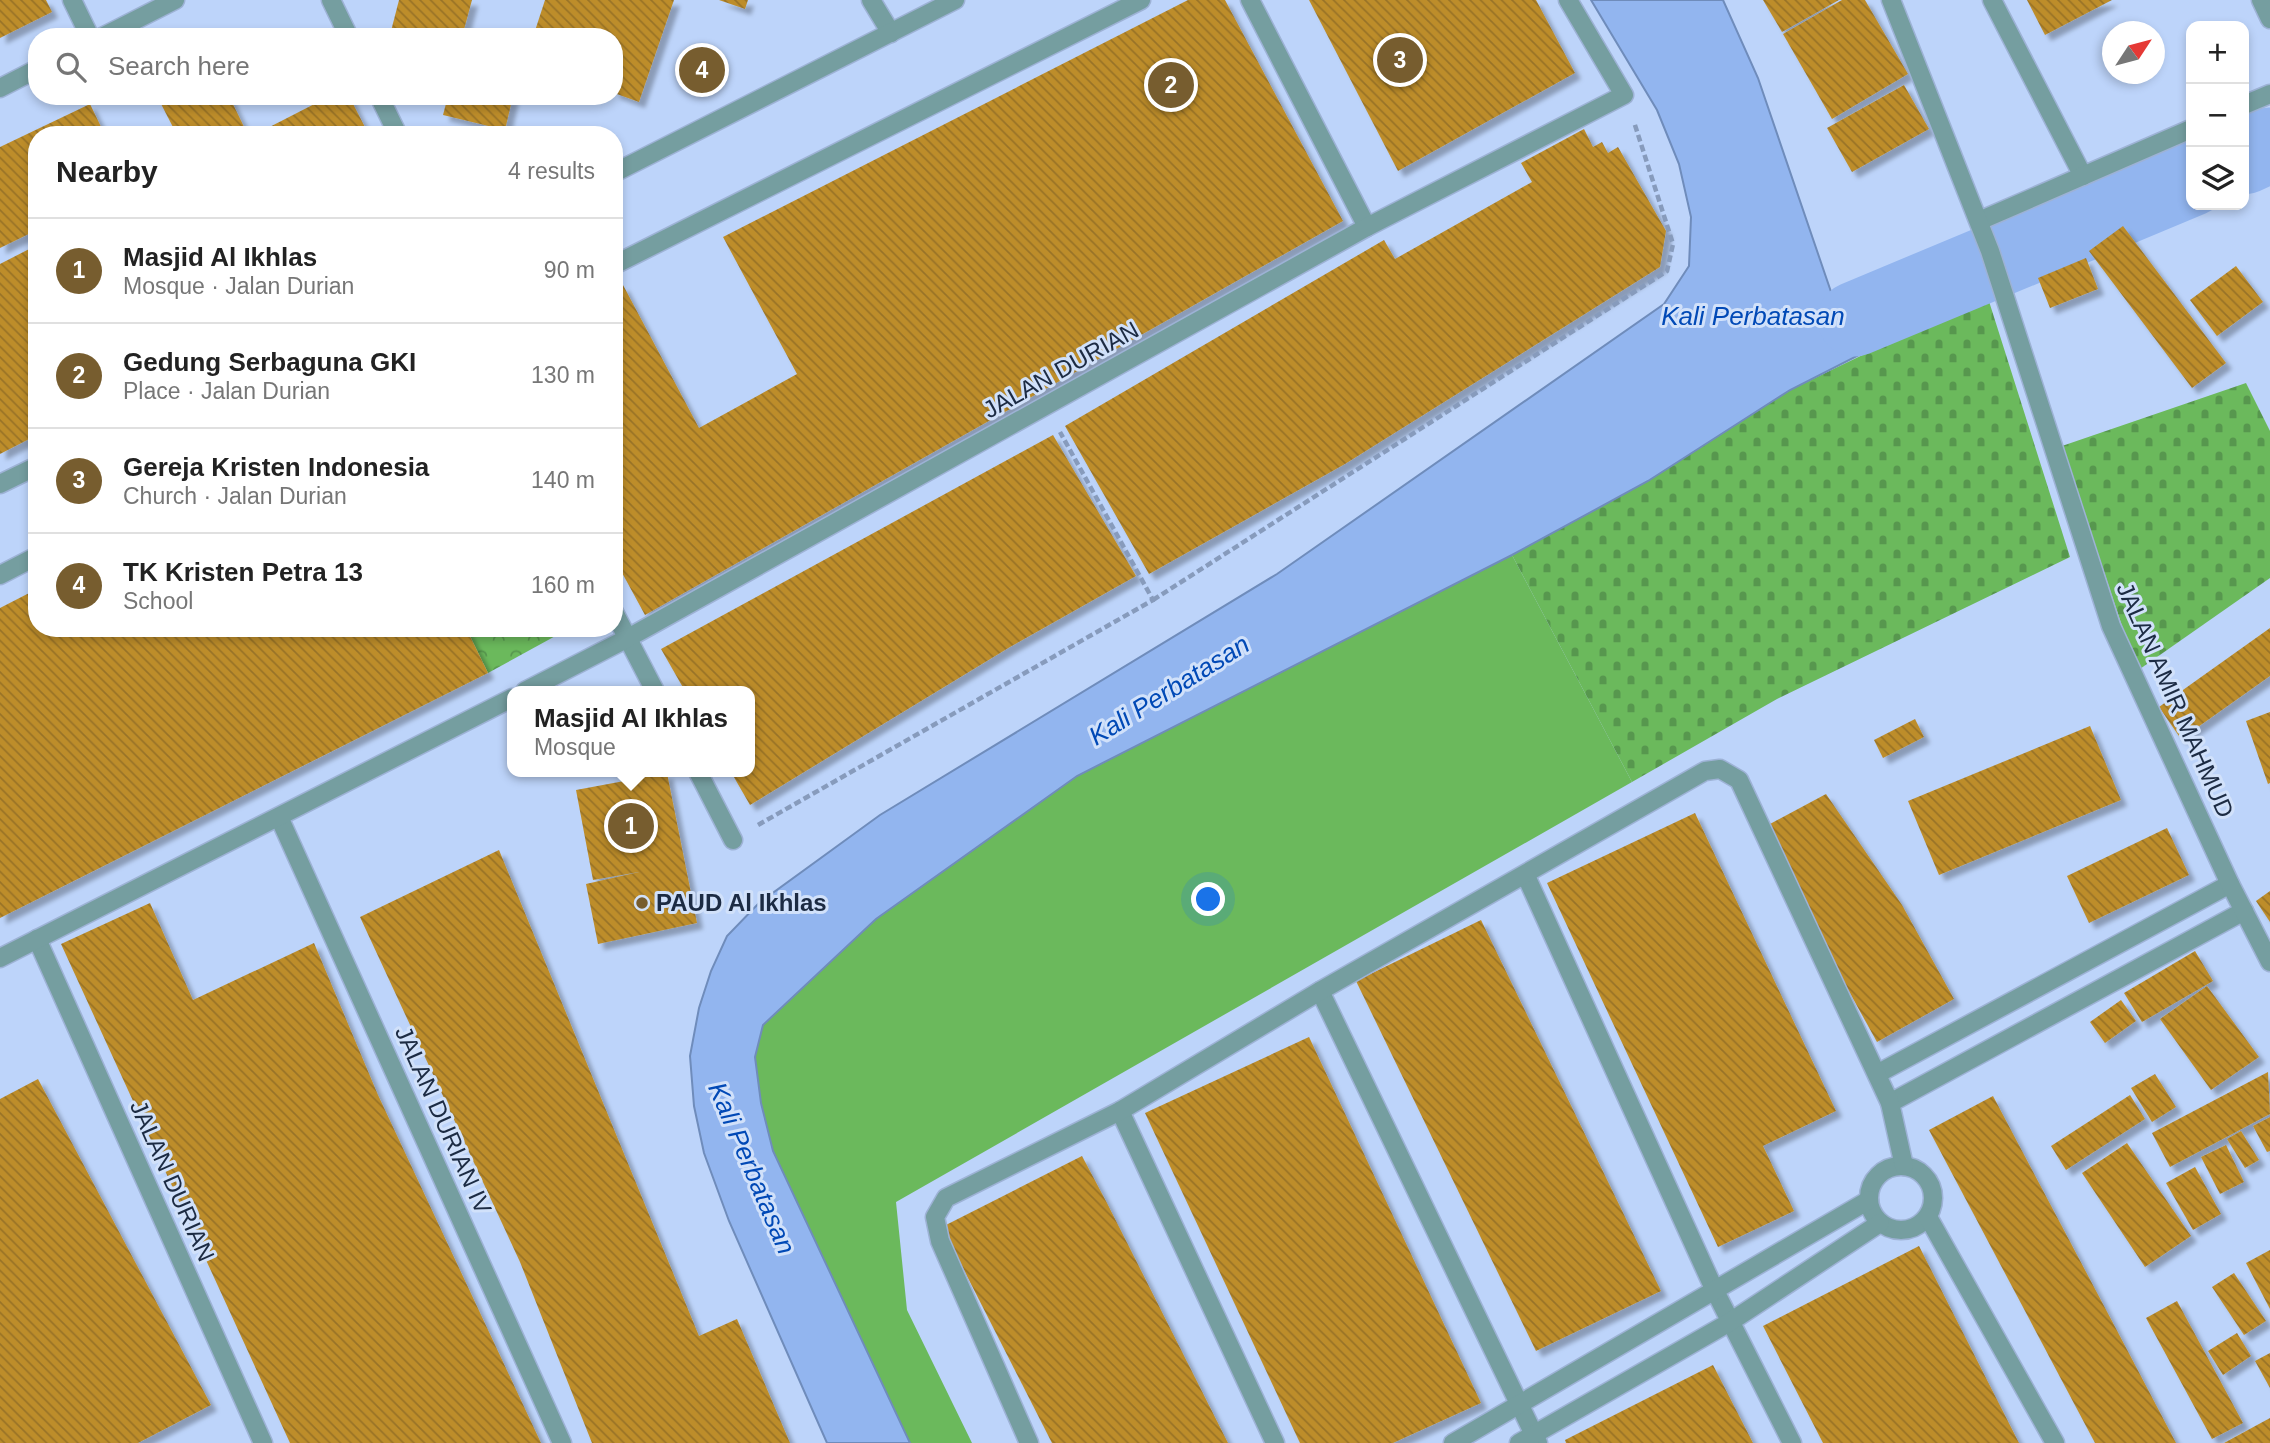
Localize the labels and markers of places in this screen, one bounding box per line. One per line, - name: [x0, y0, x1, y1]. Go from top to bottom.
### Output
- pin: 3: [1377, 34, 1423, 86]
- pin: 4: [679, 44, 725, 96]
- pin: 2: [1148, 59, 1194, 111]
- pin: 1: [608, 800, 654, 852]
- place label: PAUD Al Ikhlas: [656, 889, 827, 916]
- marker: PAUD Al Ikhlas: [634, 895, 650, 911]

